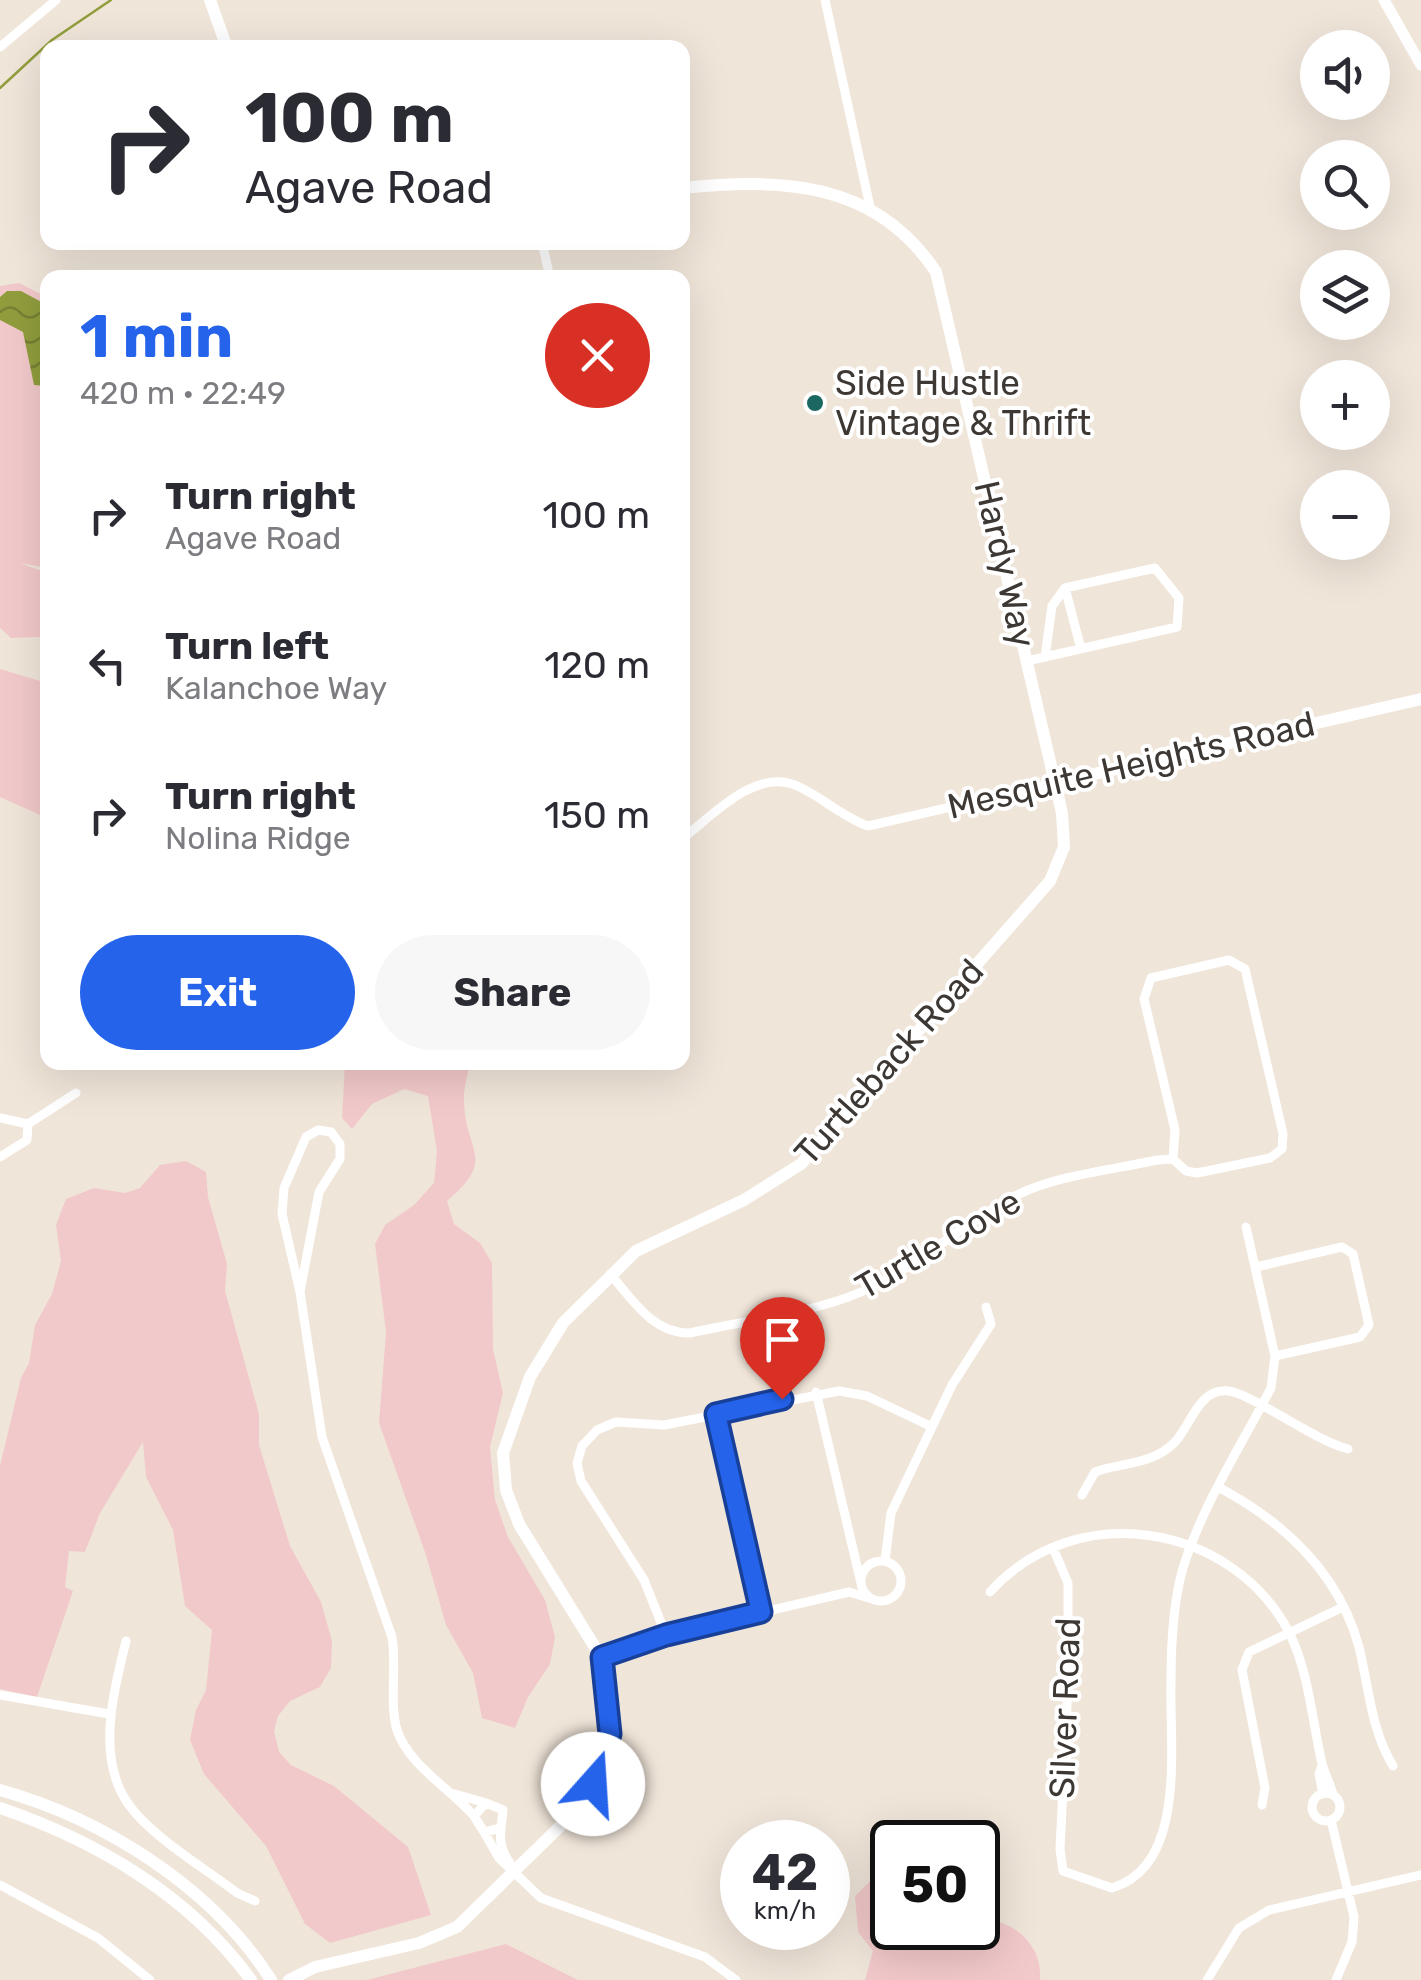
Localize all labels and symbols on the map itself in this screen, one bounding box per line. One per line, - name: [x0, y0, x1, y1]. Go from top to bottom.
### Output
- place label: Side Hustle Vintage & Thrift: [835, 362, 1091, 444]
- marker: Side Hustle Vintage & Thrift: [804, 392, 826, 414]
- street label: Hardy Way: [965, 476, 1045, 652]
- street label: Mesquite Heights Road: [943, 702, 1319, 828]
- street label: Turtleback Road: [786, 950, 992, 1174]
- street label: Turtle Cove: [848, 1180, 1028, 1308]
- pin: [740, 1297, 825, 1400]
- street label: Silver Road: [1041, 1617, 1089, 1799]
- position arrow: [541, 1732, 645, 1836]
- speed limit sign: 50: [870, 1820, 1000, 1950]

